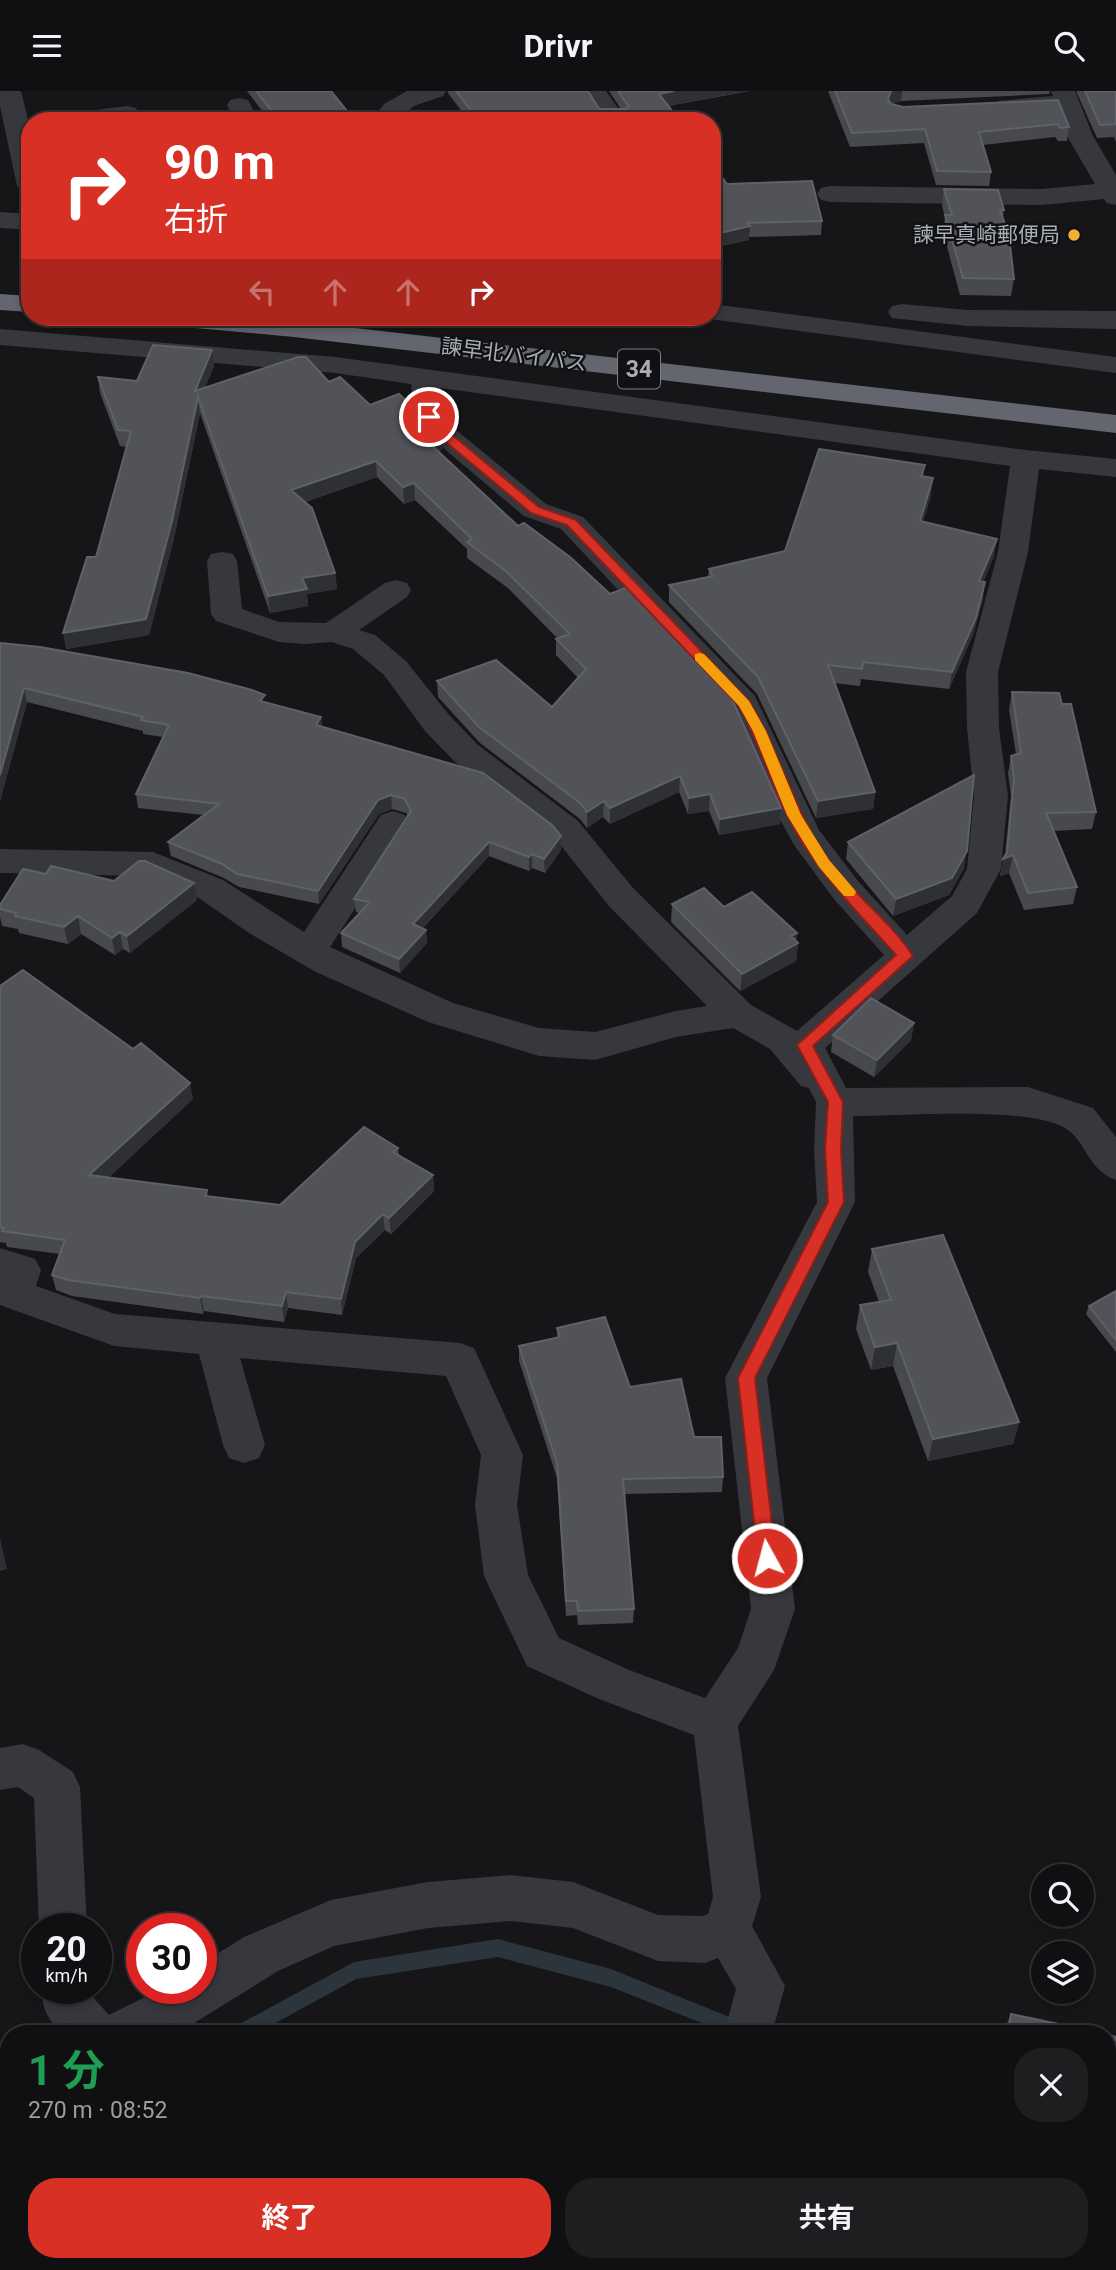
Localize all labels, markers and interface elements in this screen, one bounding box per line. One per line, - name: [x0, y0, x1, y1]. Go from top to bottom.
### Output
- icon: menu: [28, 27, 66, 65]
- text: Drivr: [524, 27, 592, 65]
- icon: search: [1050, 27, 1088, 65]
- text: 90 m: [164, 134, 275, 191]
- icon: right: [49, 140, 140, 231]
- text: 右折: [164, 200, 228, 238]
- place label: 諫早真崎郵便局: [913, 223, 1060, 247]
- marker: 諫早真崎郵便局: [1066, 227, 1082, 243]
- icon: left: [243, 273, 281, 311]
- icon: ahead: [316, 273, 354, 311]
- icon: ahead: [389, 273, 427, 311]
- icon: right: [462, 273, 500, 311]
- street label: 諫早北バイパス: [440, 334, 588, 376]
- road number: 34: [618, 349, 660, 389]
- pin: [399, 387, 459, 447]
- icon: arrive: [410, 398, 448, 436]
- position arrow: [730, 1521, 804, 1595]
- map controls: [1031, 1864, 1094, 2004]
- button: search: [1031, 1864, 1094, 1927]
- speed limit sign: 30: [126, 1913, 217, 2004]
- text: 20: [46, 1929, 87, 1970]
- button: layers: [1031, 1941, 1094, 2004]
- text: km/h: [45, 1965, 88, 1986]
- text: 1 分: [28, 2046, 105, 2095]
- button: close: [1014, 2048, 1088, 2122]
- text: 270 m · 08:52: [28, 2097, 167, 2124]
- button: 終了: [28, 2178, 551, 2258]
- button: 共有: [565, 2178, 1088, 2258]

